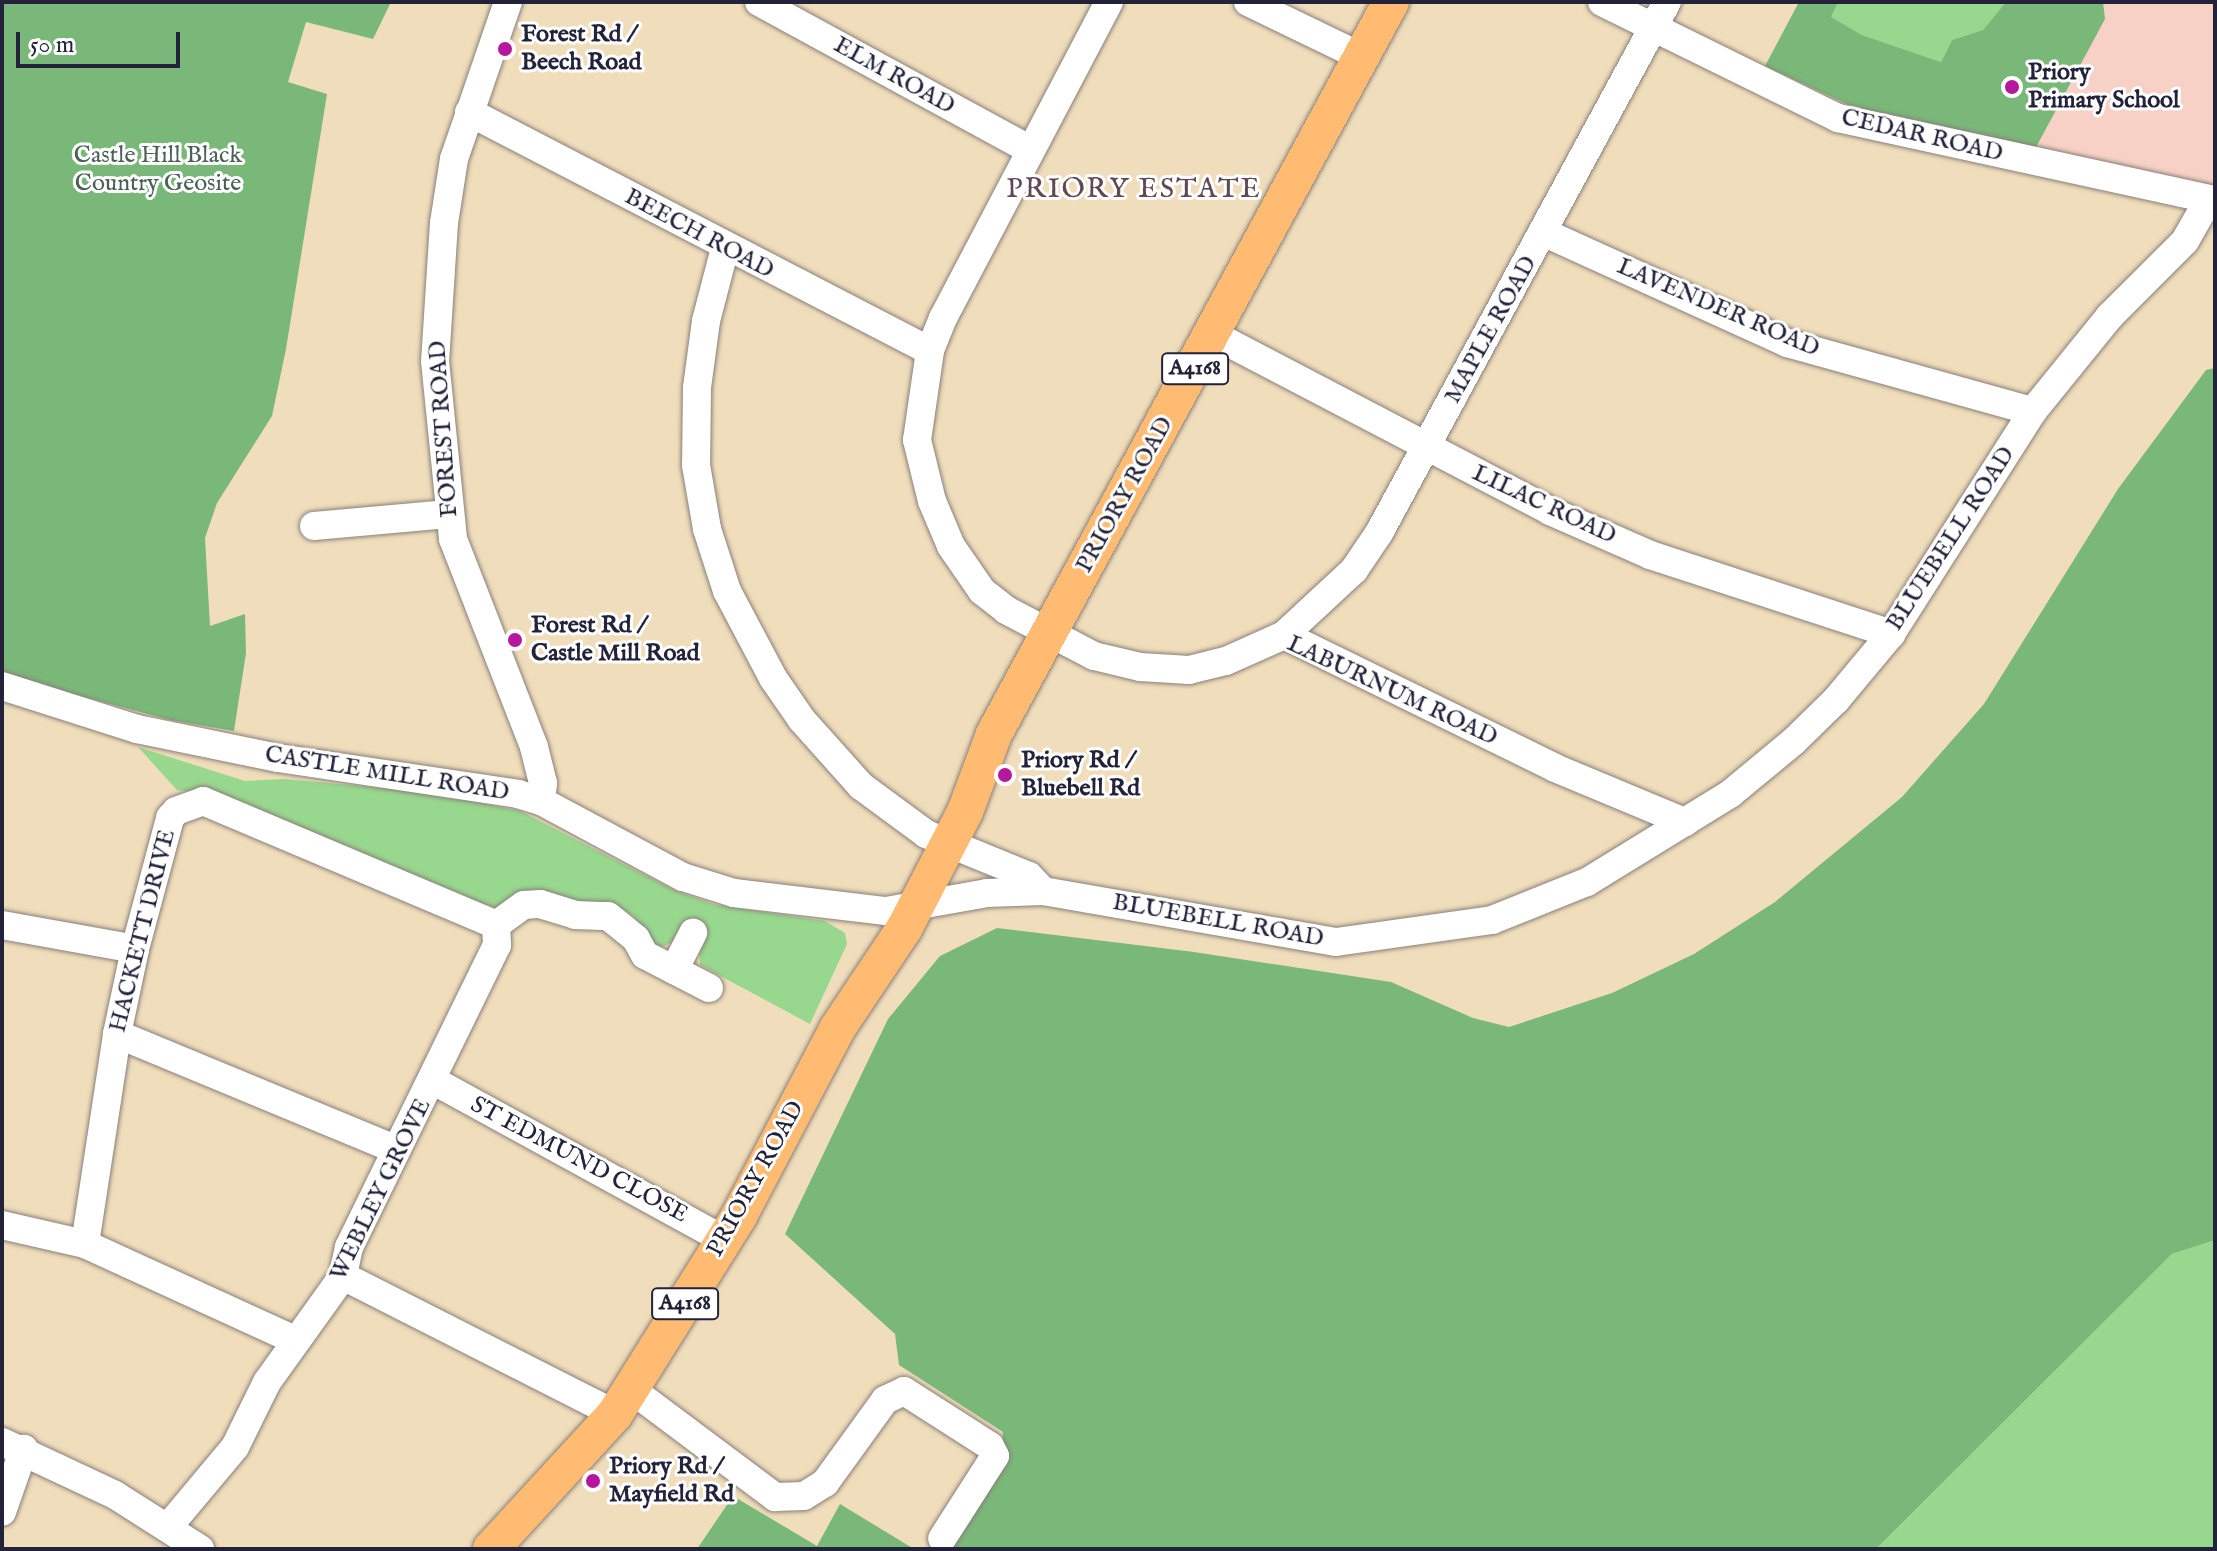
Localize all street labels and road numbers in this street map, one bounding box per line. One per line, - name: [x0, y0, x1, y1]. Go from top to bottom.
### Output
- street label: ELM ROAD: [828, 31, 960, 121]
- street label: CEDAR ROAD: [1838, 103, 2006, 169]
- street label: BEECH ROAD: [620, 183, 778, 285]
- street label: MAPLE ROAD: [1439, 251, 1543, 409]
- street label: LAVENDER ROAD: [1613, 252, 1823, 364]
- street label: FOREST ROAD: [423, 340, 465, 518]
- road number: A4168: [1161, 351, 1229, 387]
- street label: PRIORY ROAD: [1070, 412, 1180, 578]
- street label: BLUEBELL ROAD: [1881, 442, 2021, 636]
- street label: LILAC ROAD: [1468, 459, 1620, 551]
- street label: LABURNUM ROAD: [1282, 630, 1502, 752]
- street label: CASTLE MILL ROAD: [263, 740, 511, 808]
- street label: HACKETT DRIVE: [104, 827, 182, 1035]
- street label: BLUEBELL ROAD: [1110, 888, 1326, 954]
- street label: ST EDMUND CLOSE: [465, 1091, 693, 1229]
- street label: WEBLEY GROVE: [324, 1094, 438, 1286]
- street label: PRIORY ROAD: [701, 1096, 811, 1262]
- road number: A4168: [651, 1286, 719, 1322]

